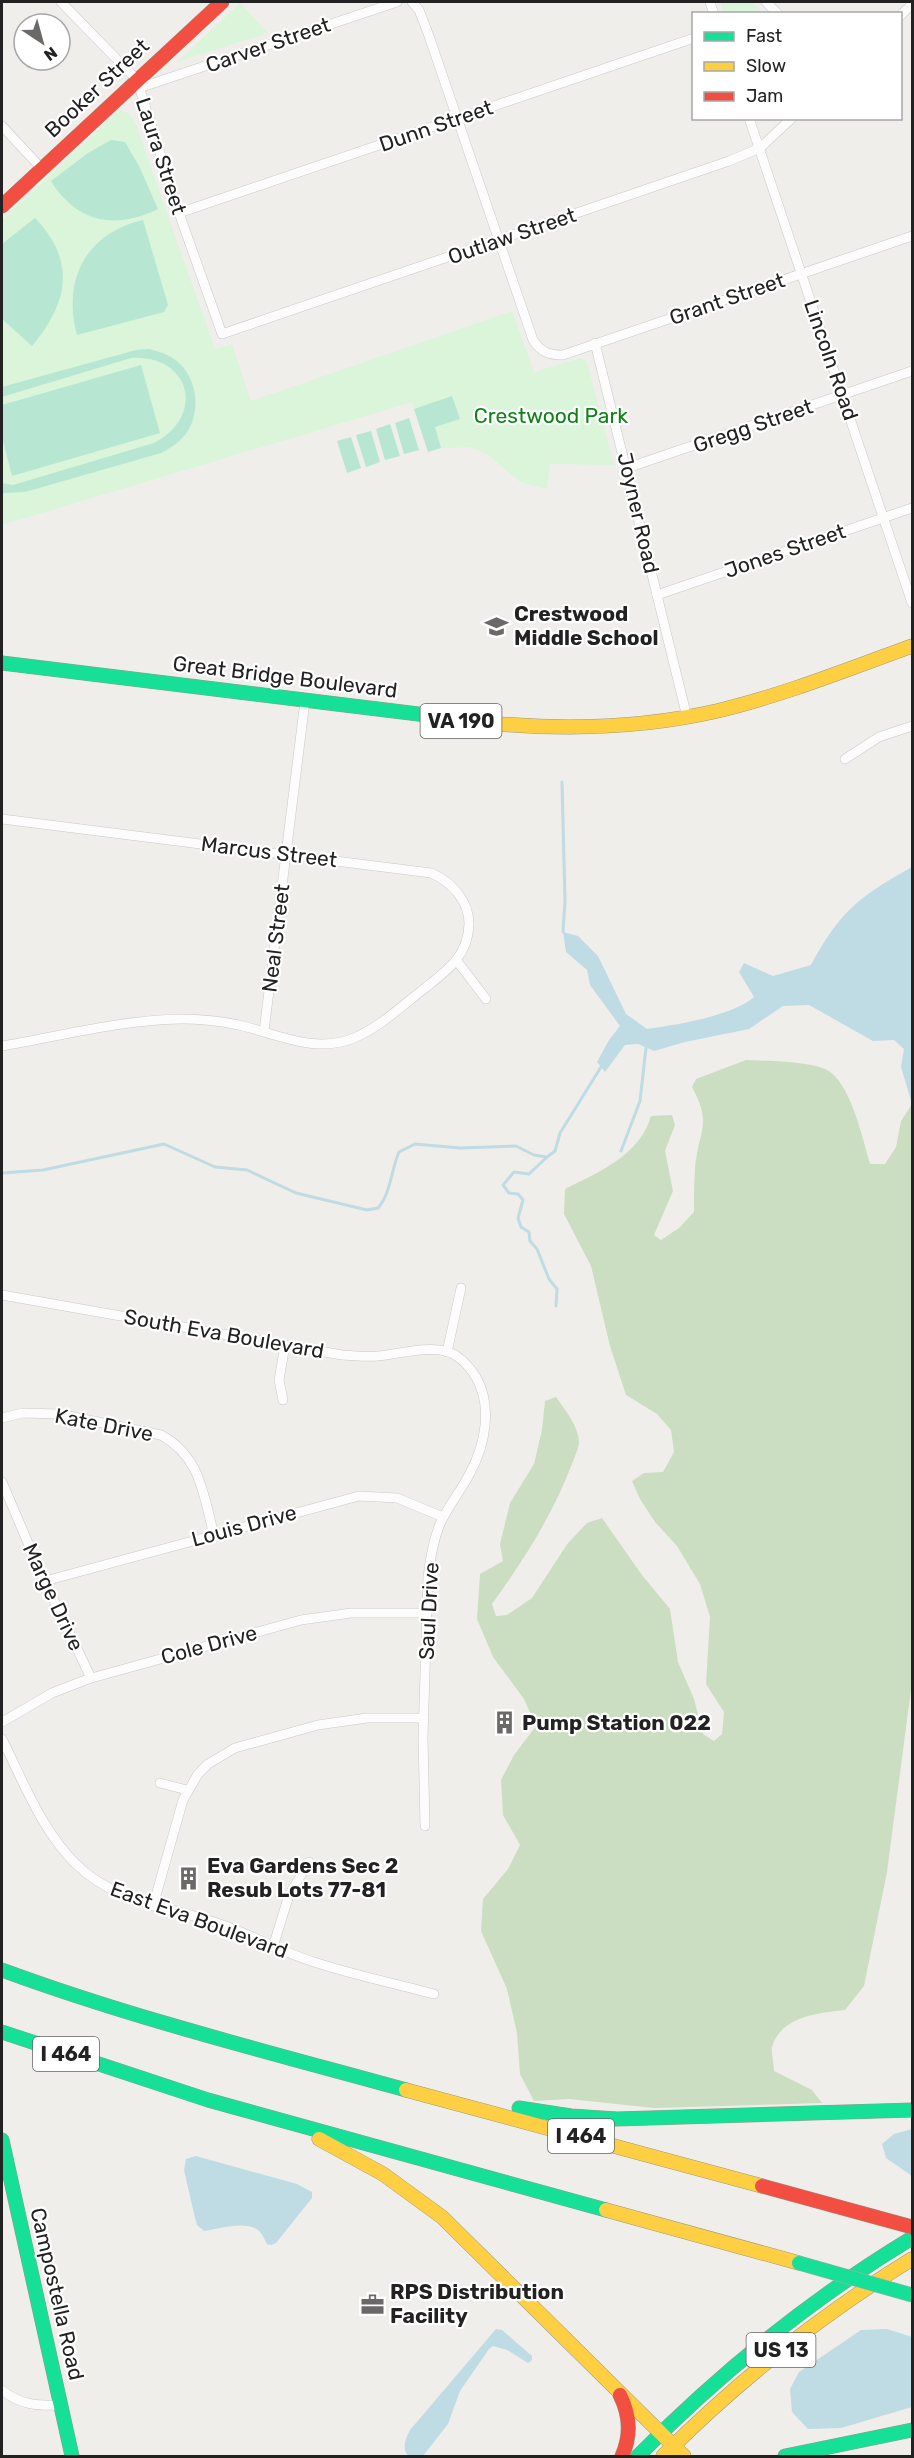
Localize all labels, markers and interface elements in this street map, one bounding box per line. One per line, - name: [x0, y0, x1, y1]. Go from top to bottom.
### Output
- north arrow: [12, 12, 72, 72]
- street label: Carver Street: [202, 12, 333, 77]
- legend: [692, 12, 902, 120]
- text: Fast: [746, 25, 782, 47]
- street label: Booker Street: [39, 33, 154, 142]
- text: N: [40, 43, 61, 65]
- text: Slow: [746, 55, 786, 77]
- text: Jam: [746, 85, 783, 107]
- street label: Laura Street: [131, 94, 192, 217]
- street label: Dunn Street: [376, 94, 496, 157]
- street label: Outlaw Street: [444, 202, 579, 269]
- street label: Grant Street: [666, 267, 788, 330]
- street label: Lincoln Road: [799, 296, 864, 423]
- street label: Gregg Street: [690, 393, 816, 458]
- park label: Crestwood Park: [474, 403, 628, 428]
- street label: Joyner Road: [612, 450, 665, 576]
- street label: Jones Street: [721, 518, 849, 583]
- place label: Crestwood Middle School: [514, 601, 658, 650]
- school or university icon: Crestwood Middle School: [483, 613, 509, 639]
- street label: Great Bridge Boulevard: [171, 650, 399, 703]
- road number: VA 190: [420, 704, 502, 738]
- street label: Marcus Street: [200, 831, 338, 872]
- street label: Neal Street: [256, 882, 295, 994]
- street label: South Eva Boulevard: [122, 1304, 326, 1363]
- street label: Kate Drive: [53, 1403, 155, 1446]
- street label: Louis Drive: [189, 1499, 299, 1552]
- street label: Marge Drive: [18, 1539, 89, 1655]
- street label: Saul Drive: [413, 1561, 444, 1661]
- street label: Cole Drive: [158, 1620, 260, 1669]
- building icon: Pump Station 022: [491, 1710, 517, 1736]
- place label: Pump Station 022: [522, 1710, 711, 1735]
- place label: Eva Gardens Sec 2 Resub Lots 77-81: [207, 1853, 398, 1902]
- building icon: Eva Gardens Sec 2 Resub Lots 77-81: [176, 1865, 202, 1891]
- street label: East Eva Boulevard: [107, 1876, 291, 1963]
- road number: I 464: [33, 2037, 99, 2071]
- road number: I 464: [548, 2119, 614, 2153]
- street label: Campostella Road: [25, 2205, 89, 2383]
- place label: RPS Distribution Facility: [390, 2279, 564, 2328]
- office icon: RPS Distribution Facility: [359, 2291, 385, 2317]
- road number: US 13: [746, 2333, 816, 2367]

